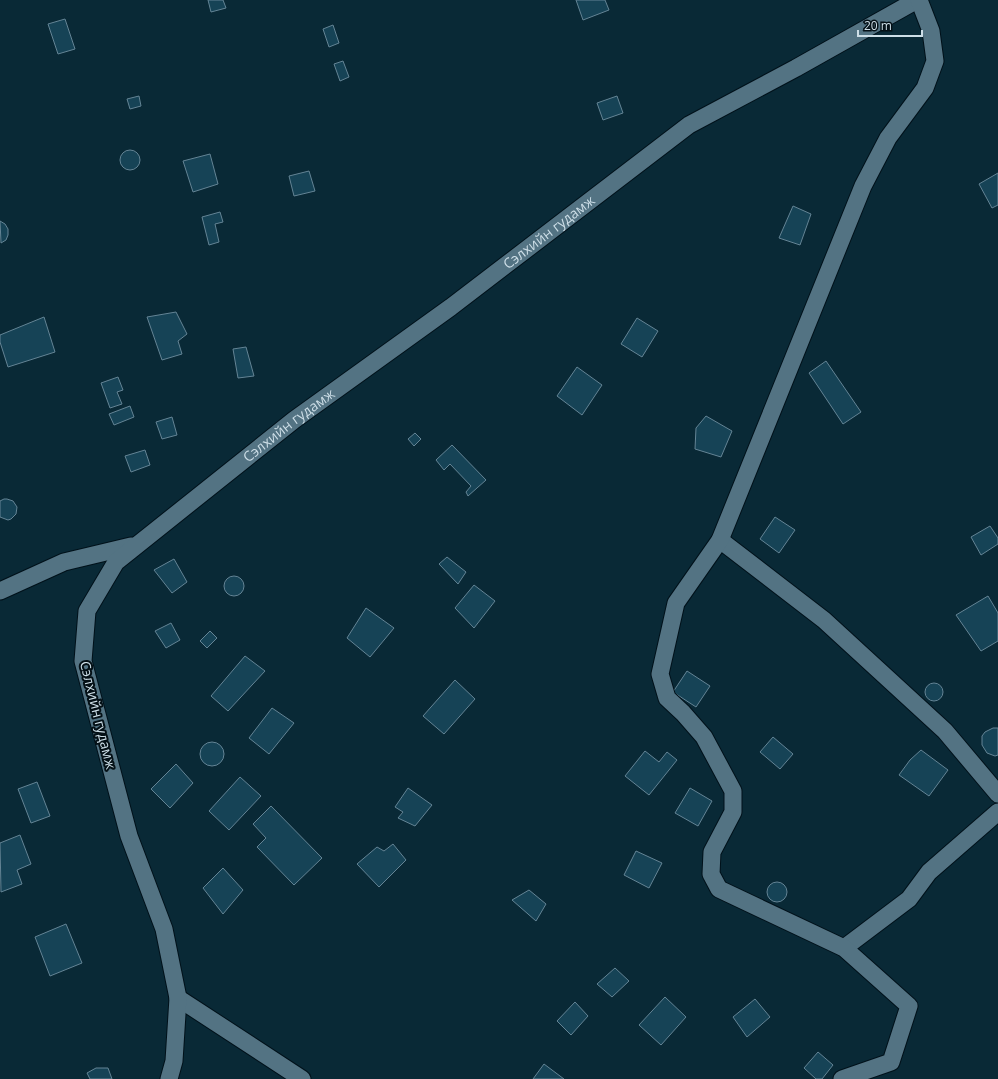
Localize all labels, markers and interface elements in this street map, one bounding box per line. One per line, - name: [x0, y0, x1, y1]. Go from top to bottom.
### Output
- scale bar: [858, 12, 922, 38]
- text: 20 m: [864, 17, 892, 34]
- street label: Сэлхийн гудамж: [499, 190, 599, 273]
- street label: Сэлхийн гудамж: [239, 383, 339, 466]
- street label: Сэлхийн гудамж: [76, 659, 121, 772]

